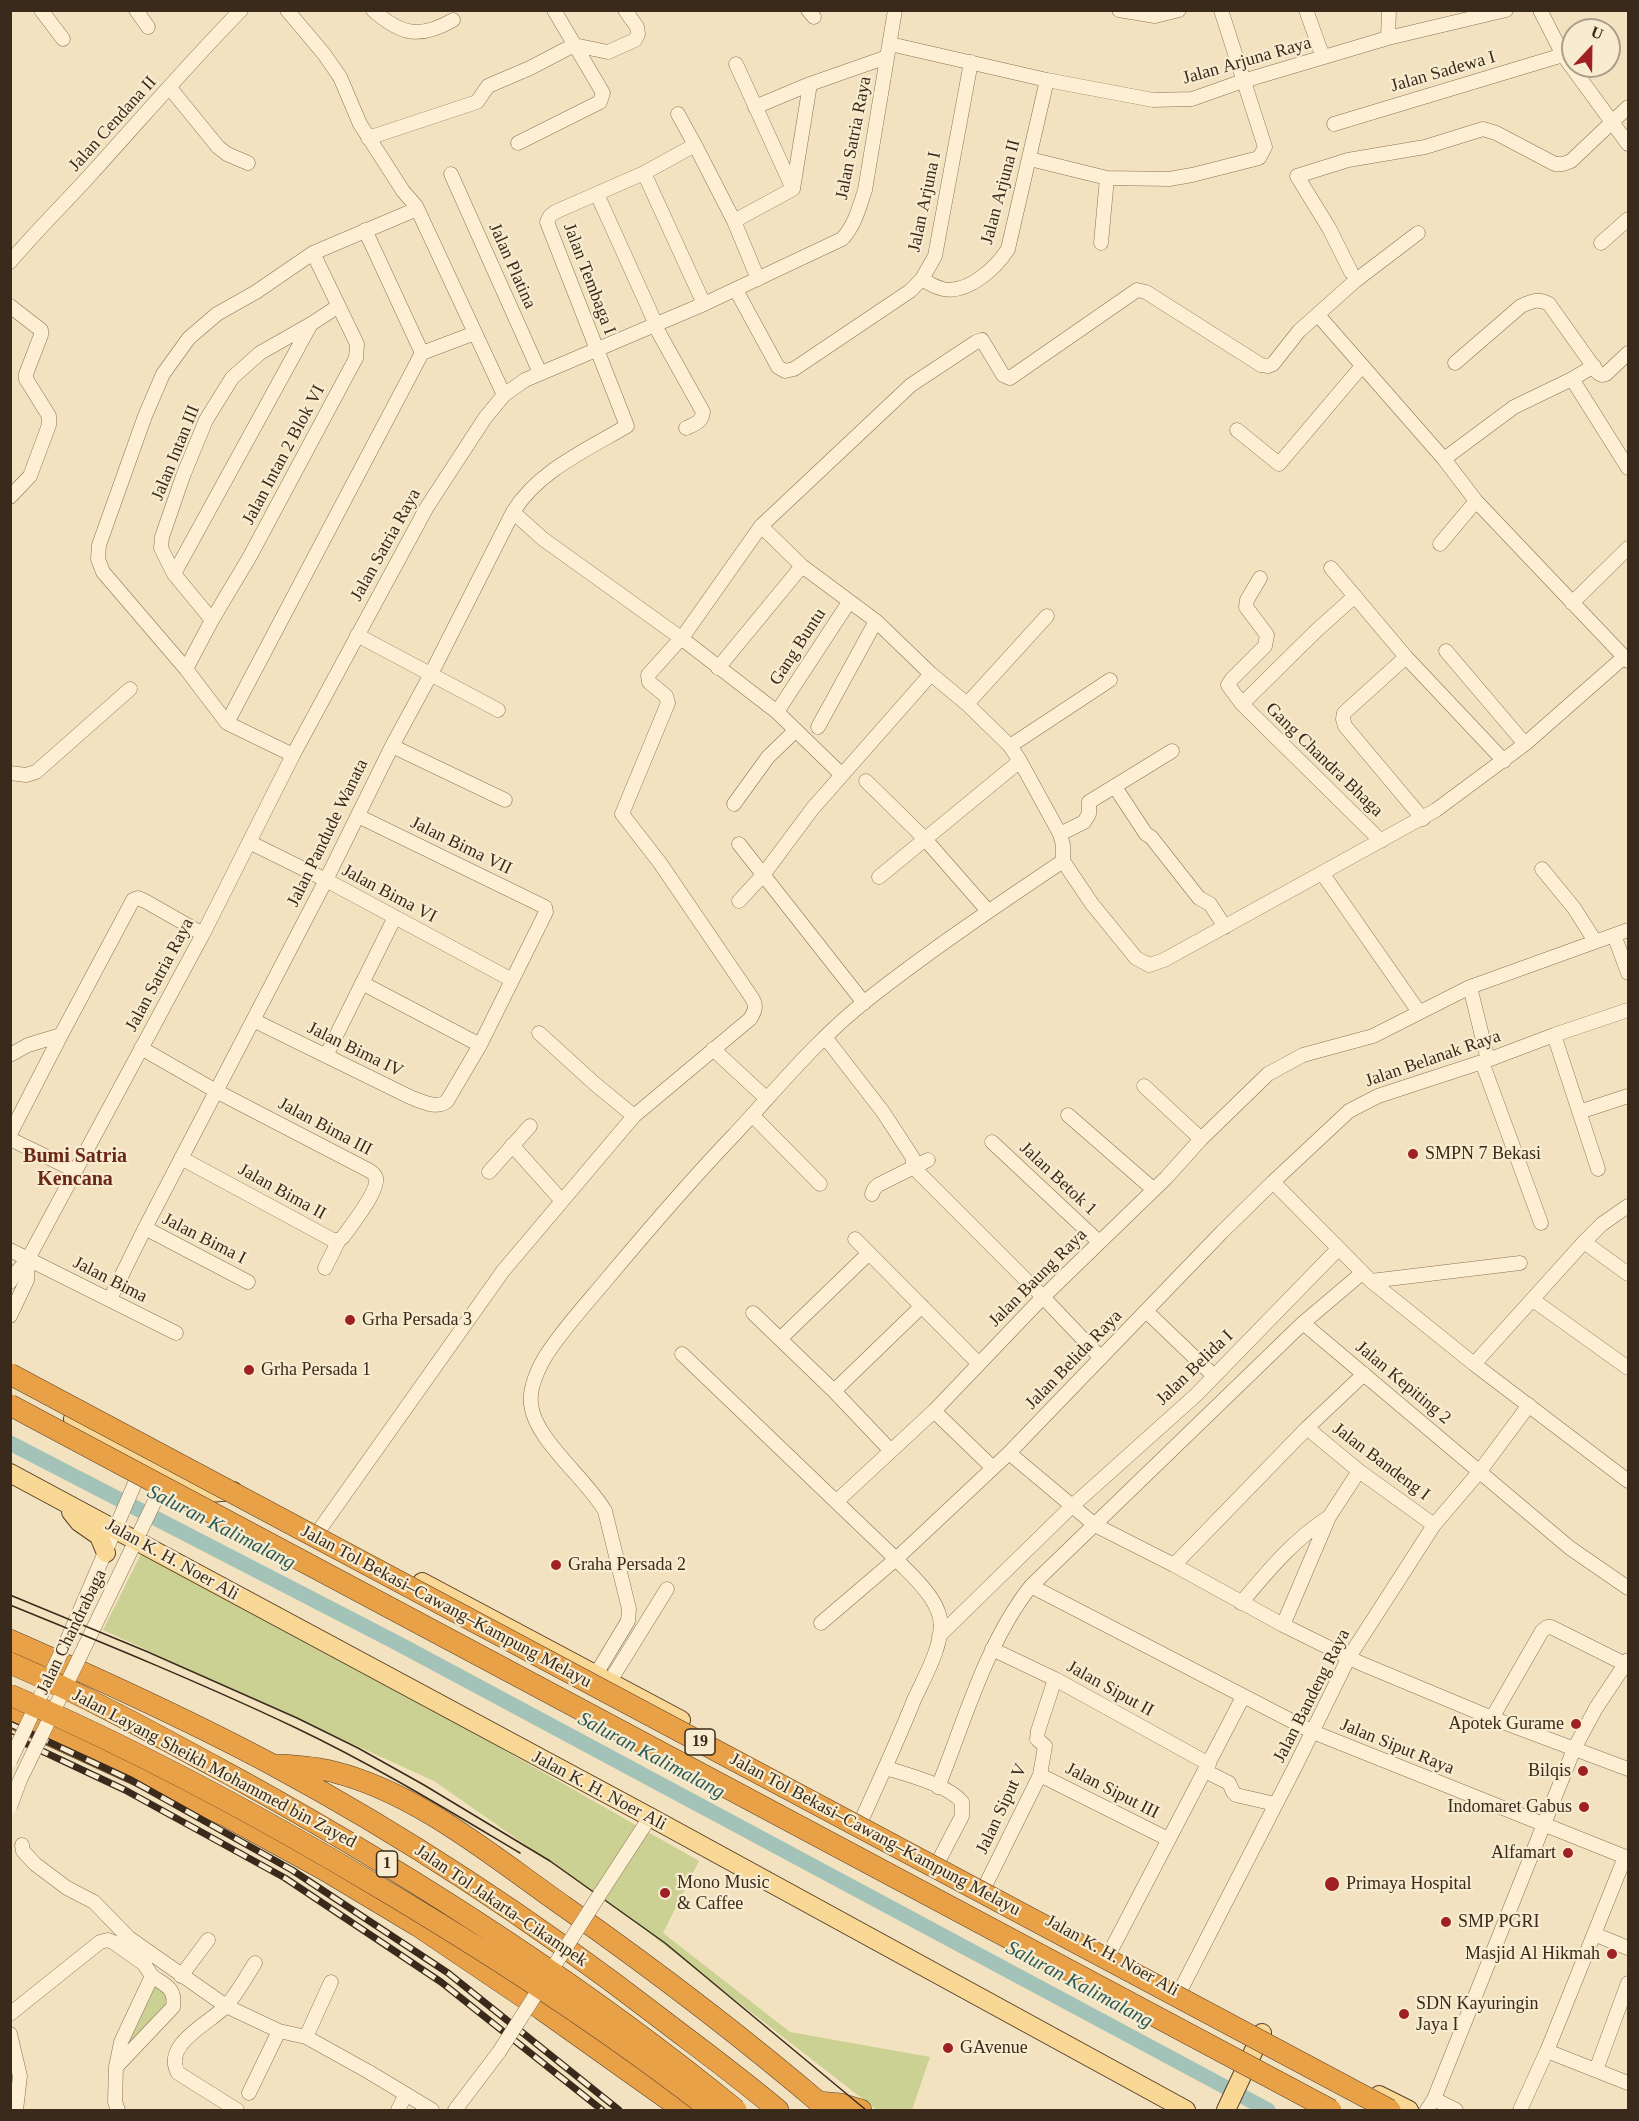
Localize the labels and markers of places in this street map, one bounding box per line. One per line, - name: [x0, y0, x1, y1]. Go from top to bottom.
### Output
- place label: SMPN 7 Bekasi: [1425, 1143, 1541, 1165]
- marker: SMPN 7 Bekasi: [1406, 1147, 1420, 1161]
- place label: Grha Persada 3: [362, 1309, 472, 1331]
- marker: Grha Persada 3: [343, 1313, 357, 1327]
- place label: Grha Persada 1: [261, 1359, 371, 1381]
- marker: Grha Persada 1: [242, 1363, 256, 1377]
- place label: Graha Persada 2: [568, 1554, 686, 1576]
- marker: Graha Persada 2: [549, 1558, 563, 1572]
- place label: Apotek Gurame: [1449, 1713, 1564, 1735]
- marker: Apotek Gurame: [1569, 1717, 1583, 1731]
- place label: Bilqis: [1528, 1760, 1571, 1782]
- marker: Bilqis: [1576, 1764, 1590, 1778]
- place label: Indomaret Gabus: [1448, 1796, 1572, 1818]
- marker: Indomaret Gabus: [1577, 1800, 1591, 1814]
- place label: Alfamart: [1491, 1842, 1556, 1864]
- marker: Alfamart: [1561, 1846, 1575, 1860]
- place label: Mono Music & Caffee: [677, 1872, 770, 1914]
- place label: Primaya Hospital: [1346, 1873, 1471, 1895]
- marker: Primaya Hospital: [1323, 1875, 1341, 1893]
- marker: Mono Music & Caffee: [658, 1886, 672, 1900]
- place label: SMP PGRI: [1458, 1911, 1540, 1933]
- marker: SMP PGRI: [1439, 1915, 1453, 1929]
- place label: Masjid Al Hikmah: [1465, 1943, 1600, 1965]
- marker: Masjid Al Hikmah: [1605, 1947, 1619, 1961]
- place label: SDN Kayuringin Jaya I: [1416, 1993, 1538, 2036]
- marker: SDN Kayuringin Jaya I: [1397, 2007, 1411, 2021]
- place label: GAvenue: [960, 2037, 1028, 2059]
- marker: GAvenue: [941, 2041, 955, 2055]

